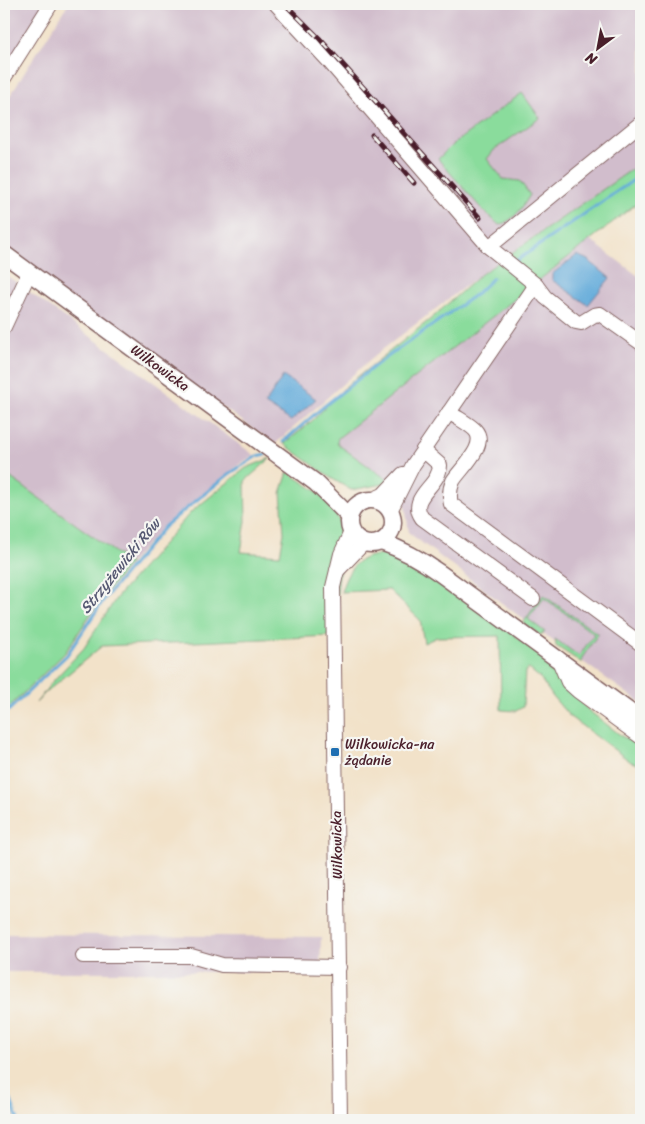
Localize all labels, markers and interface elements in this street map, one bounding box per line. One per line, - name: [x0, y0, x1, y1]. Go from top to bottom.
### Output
- north arrow: [572, 22, 622, 72]
- text: N: [580, 45, 603, 72]
- street label: Wilkowicka: [125, 338, 195, 398]
- water label: Strzyżewicki Rów: [73, 511, 168, 620]
- place label: Wilkowicka-na żądanie: [344, 732, 435, 773]
- marker: Wilkowicka-na żądanie: [329, 746, 341, 758]
- street label: Wilkowicka: [324, 811, 350, 879]

